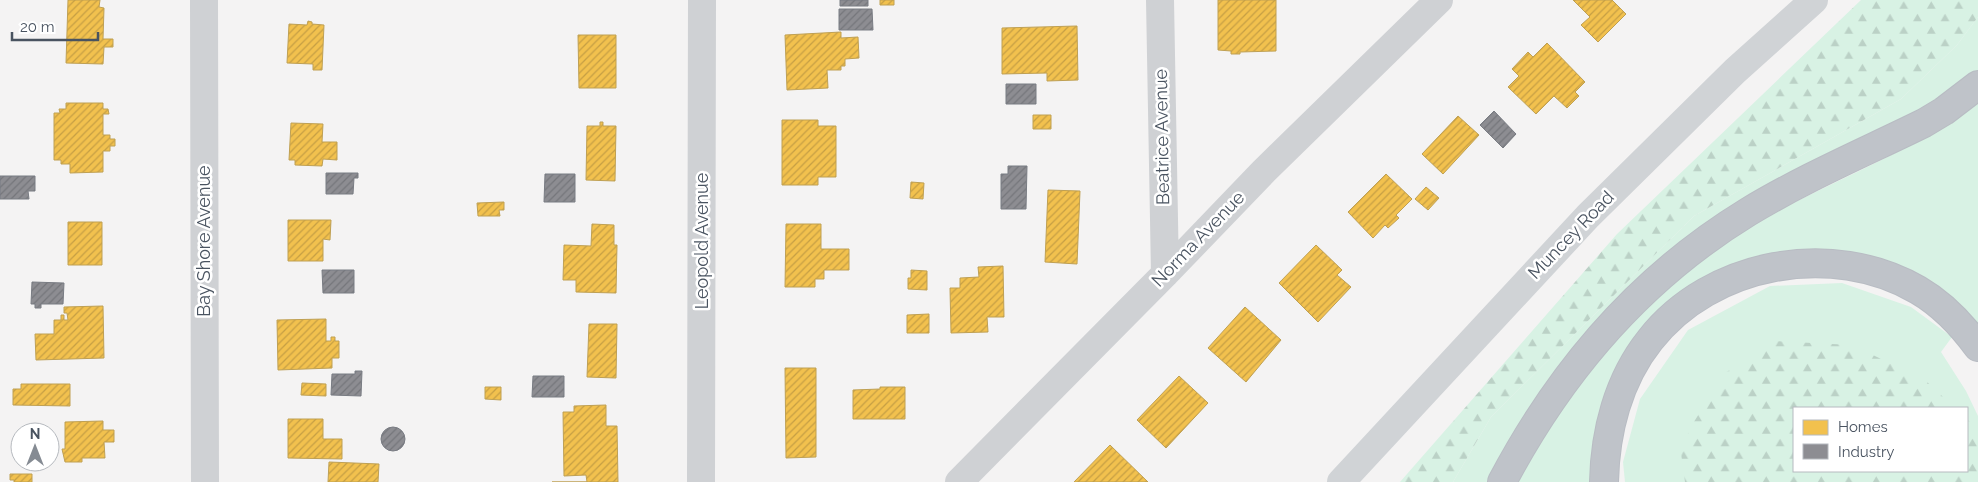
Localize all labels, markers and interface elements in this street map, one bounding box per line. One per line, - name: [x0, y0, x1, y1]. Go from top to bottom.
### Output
- scale bar: [12, 10, 99, 42]
- text: 20 m: [20, 18, 55, 36]
- street label: Beatrice Avenue: [1150, 68, 1173, 205]
- street label: Bay Shore Avenue: [193, 165, 214, 317]
- street label: Leopold Avenue: [691, 172, 712, 309]
- street label: Norma Avenue: [1147, 186, 1249, 291]
- street label: Muncey Road: [1523, 186, 1618, 283]
- legend: [1793, 407, 1968, 472]
- text: Homes: [1838, 418, 1888, 436]
- north arrow: [10, 422, 60, 472]
- text: N: [30, 426, 40, 442]
- text: Industry: [1838, 443, 1894, 461]

